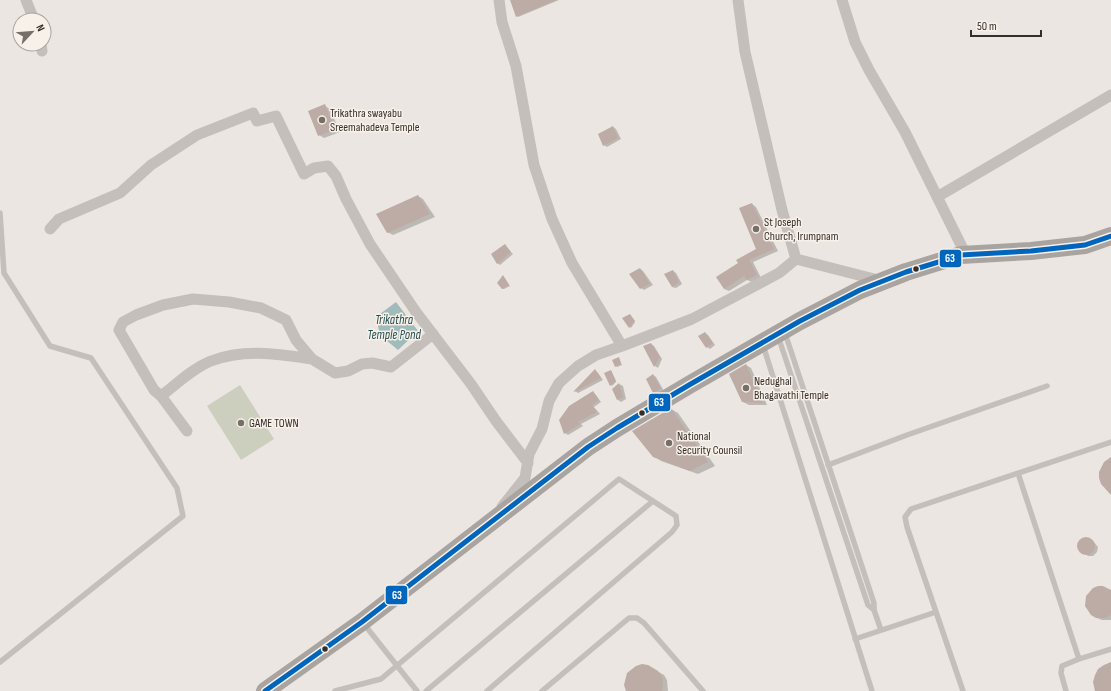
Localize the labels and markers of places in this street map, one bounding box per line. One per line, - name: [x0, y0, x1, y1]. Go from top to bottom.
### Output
- place label: Trikathra swayabu Sreemahadeva Temple: [330, 106, 420, 135]
- marker: Trikathra swayabu Sreemahadeva Temple: [317, 115, 327, 125]
- place label: St Joseph Church, Irumpnam: [764, 215, 839, 244]
- marker: St Joseph Church, Irumpnam: [751, 224, 761, 234]
- unlabelled marker: [911, 264, 921, 274]
- place label: Nedughal Bhagavathi Temple: [754, 374, 829, 403]
- marker: Nedughal Bhagavathi Temple: [741, 383, 751, 393]
- unlabelled marker: [637, 408, 647, 418]
- place label: GAME TOWN: [249, 416, 299, 431]
- marker: GAME TOWN: [236, 418, 246, 428]
- place label: National Security Counsil: [677, 429, 742, 458]
- marker: National Security Counsil: [664, 438, 674, 448]
- unlabelled marker: [320, 644, 330, 654]

